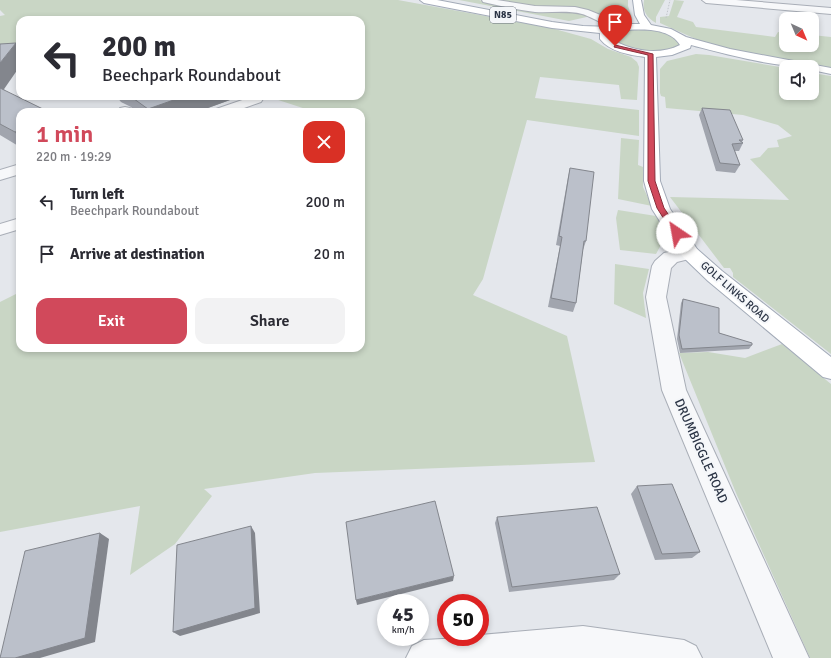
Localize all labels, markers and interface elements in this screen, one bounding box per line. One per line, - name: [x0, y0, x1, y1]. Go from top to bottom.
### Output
- pin: [598, 5, 632, 46]
- road number: N85: [490, 7, 516, 23]
- icon: arrive: [604, 11, 626, 33]
- north arrow: [779, 12, 819, 52]
- map controls: [779, 12, 819, 100]
- text: 200 m: [102, 30, 176, 64]
- icon: left: [36, 32, 88, 84]
- button: sound: [779, 60, 819, 100]
- text: Beechpark Roundabout: [102, 64, 281, 86]
- text: 1 min: [36, 119, 93, 149]
- button: close: [303, 121, 345, 163]
- text: 220 m · 19:29: [36, 149, 112, 165]
- text: Turn left: [70, 185, 124, 203]
- icon: left: [36, 191, 58, 213]
- text: 200 m: [305, 193, 345, 211]
- text: Beechpark Roundabout: [70, 203, 199, 219]
- position arrow: [656, 212, 698, 254]
- icon: arrive: [36, 243, 58, 265]
- text: Arrive at destination: [70, 245, 205, 263]
- text: 20 m: [314, 245, 345, 263]
- street label: GOLF LINKS ROAD: [698, 259, 772, 325]
- button: Exit: [36, 298, 187, 344]
- button: Share: [195, 298, 345, 344]
- street label: DRUMBIGGLE ROAD: [671, 396, 731, 506]
- speed limit sign: 50: [437, 594, 489, 646]
- text: 45: [392, 602, 414, 627]
- text: km/h: [392, 624, 414, 636]

